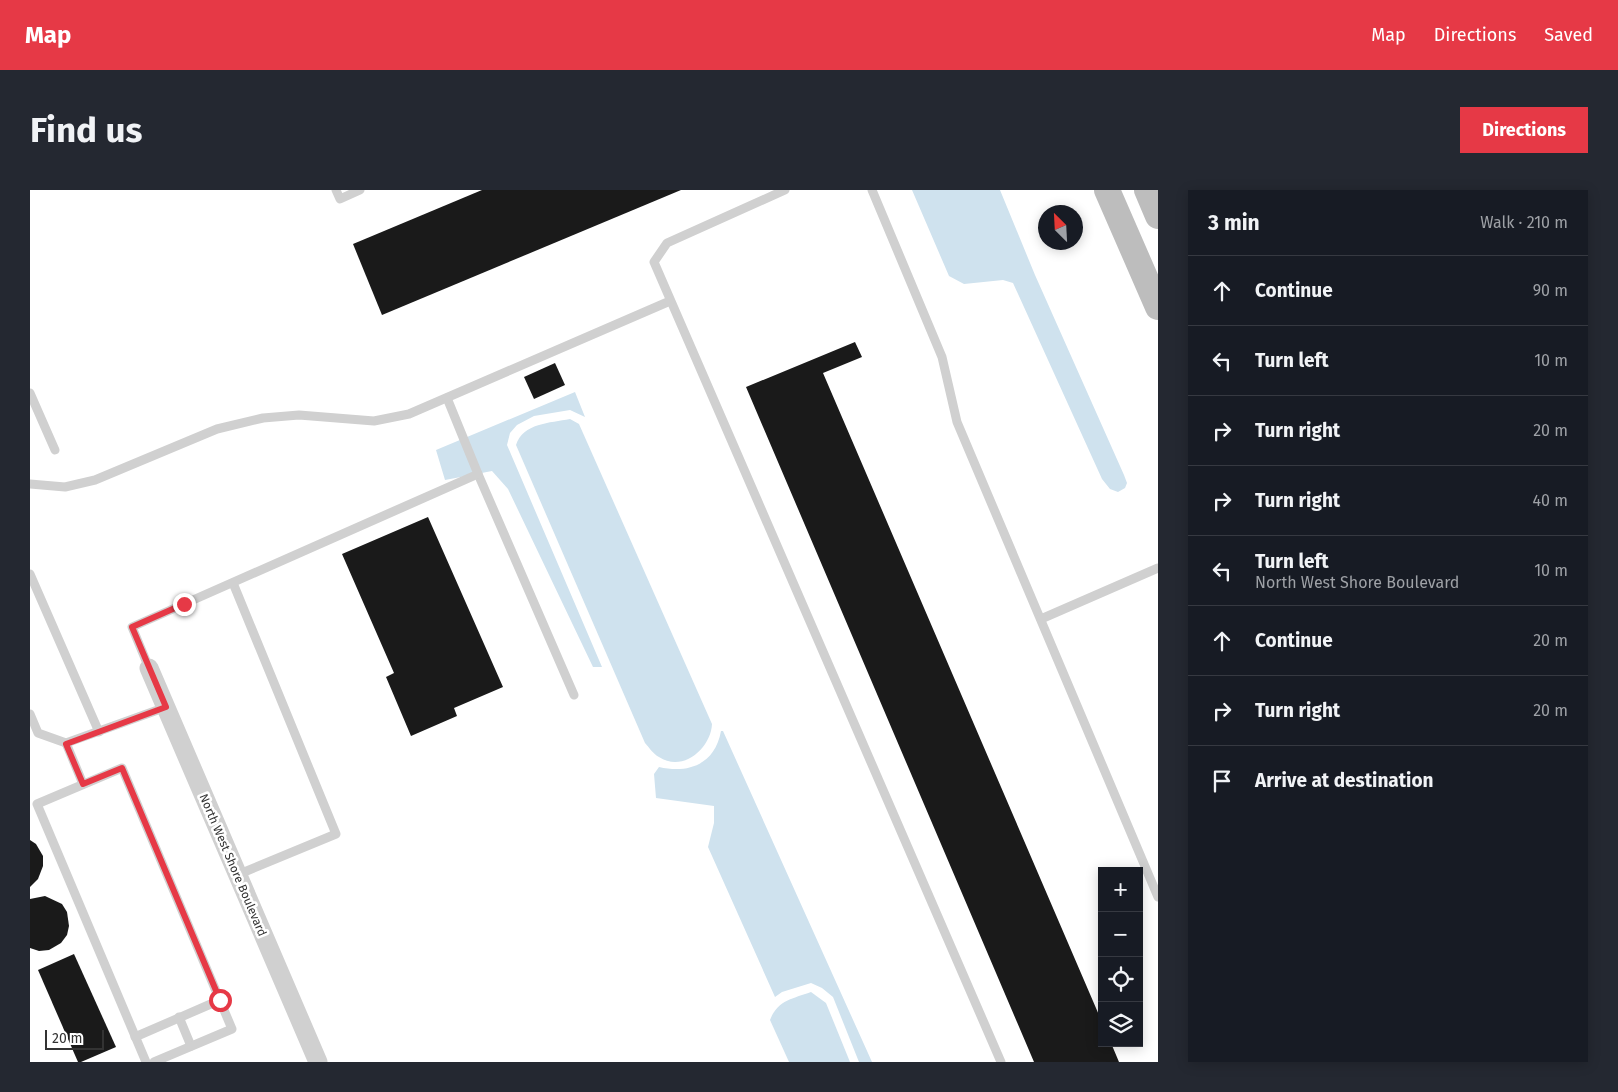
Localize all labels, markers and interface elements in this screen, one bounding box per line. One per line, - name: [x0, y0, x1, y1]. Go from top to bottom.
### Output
- text: Map: [25, 21, 71, 49]
- text: Map: [1371, 24, 1406, 46]
- text: Directions: [1434, 24, 1516, 46]
- text: Saved: [1544, 24, 1593, 46]
- button: Directions: [1460, 107, 1588, 153]
- text: Find us: [30, 109, 142, 151]
- north arrow: [1038, 205, 1083, 250]
- text: 3 min: [1208, 210, 1260, 236]
- text: Walk · 210 m: [1480, 213, 1568, 232]
- icon: ahead: [1208, 277, 1236, 305]
- text: Continue: [1255, 279, 1333, 302]
- text: 90 m: [1533, 281, 1568, 300]
- icon: left: [1208, 347, 1236, 375]
- text: Turn left: [1255, 349, 1329, 372]
- text: 10 m: [1534, 351, 1568, 370]
- icon: right: [1208, 417, 1236, 445]
- text: Turn right: [1255, 419, 1340, 442]
- text: 20 m: [1533, 421, 1568, 440]
- icon: right: [1208, 487, 1236, 515]
- text: Turn right: [1255, 489, 1340, 512]
- text: 40 m: [1533, 491, 1568, 510]
- text: Turn left: [1255, 550, 1329, 573]
- icon: left: [1208, 557, 1236, 585]
- text: 10 m: [1534, 561, 1568, 580]
- text: North West Shore Boulevard: [1255, 573, 1459, 592]
- route end: [173, 593, 196, 616]
- icon: ahead: [1208, 627, 1236, 655]
- text: Continue: [1255, 629, 1333, 652]
- text: 20 m: [1533, 631, 1568, 650]
- icon: right: [1208, 697, 1236, 725]
- text: Turn right: [1255, 699, 1340, 722]
- text: 20 m: [1533, 701, 1568, 720]
- icon: arrive: [1208, 767, 1236, 795]
- text: Arrive at destination: [1255, 769, 1434, 792]
- street label: North West Shore Boulevard: [197, 792, 269, 938]
- map controls: [1098, 867, 1143, 1047]
- button: +: [1098, 867, 1143, 912]
- button: −: [1098, 912, 1143, 957]
- button: locate: [1098, 957, 1143, 1002]
- route start: [209, 989, 232, 1012]
- button: layers: [1098, 1002, 1143, 1047]
- scale bar: [45, 1027, 104, 1050]
- text: 20 m: [52, 1030, 82, 1047]

